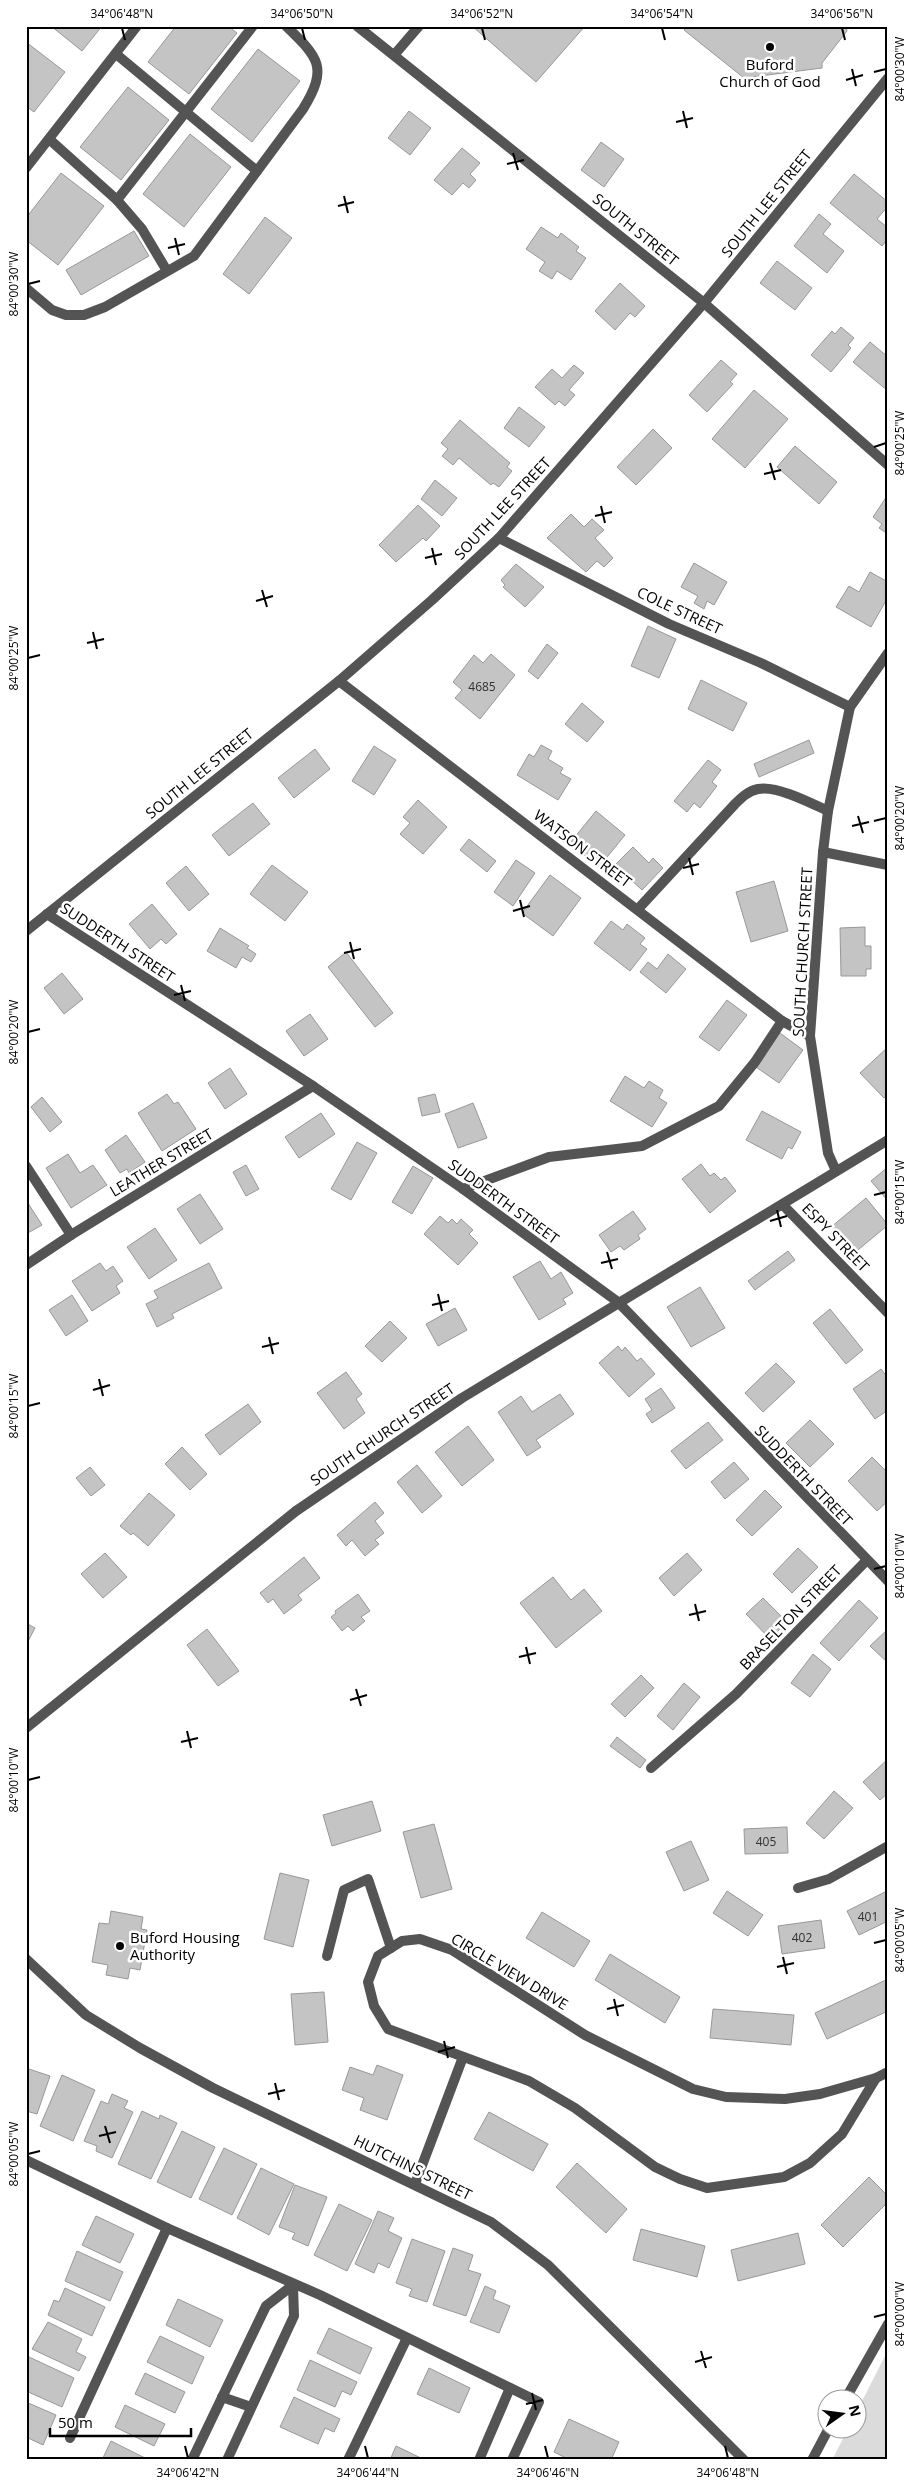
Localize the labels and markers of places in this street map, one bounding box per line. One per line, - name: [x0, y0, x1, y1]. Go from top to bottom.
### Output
- marker: Buford Church of God: [764, 41, 776, 53]
- place label: Buford Church of God: [719, 54, 821, 91]
- place label: Buford Housing Authority: [130, 1927, 240, 1964]
- marker: Buford Housing Authority: [114, 1940, 126, 1952]

